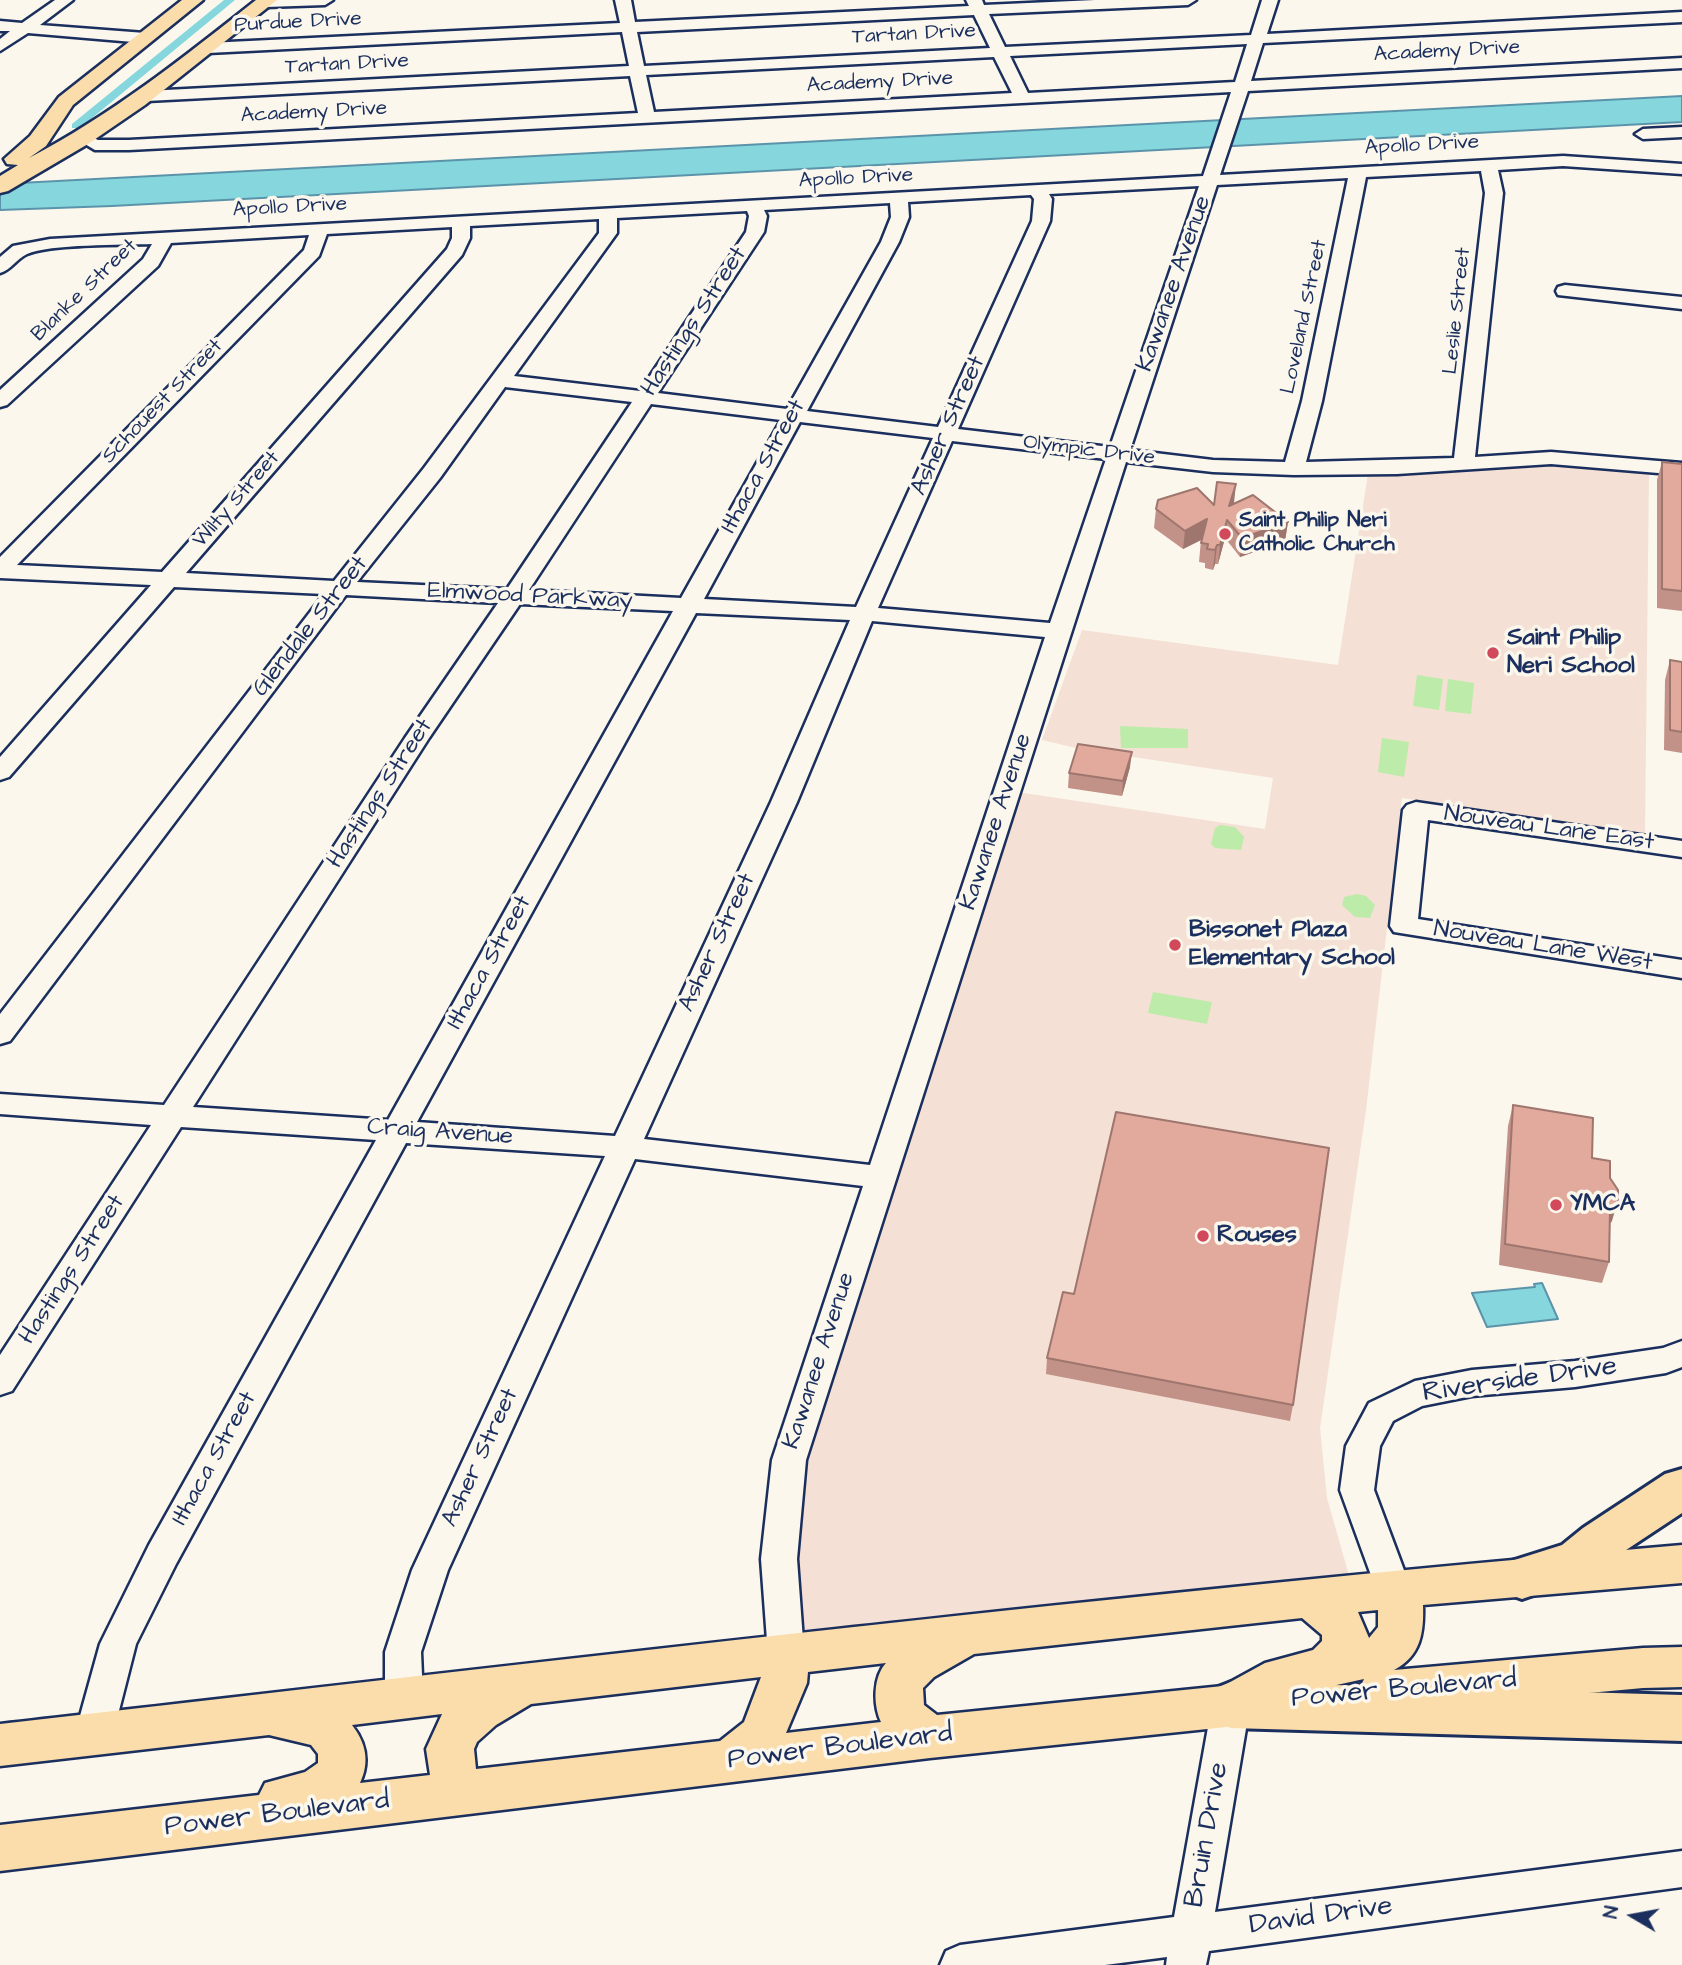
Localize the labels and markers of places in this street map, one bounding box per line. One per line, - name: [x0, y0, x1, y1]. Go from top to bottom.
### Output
- place label: Saint Philip Neri Catholic Church: [1239, 509, 1395, 559]
- marker: Saint Philip Neri Catholic Church: [1217, 526, 1233, 542]
- place label: Saint Philip Neri School: [1507, 625, 1635, 681]
- marker: Saint Philip Neri School: [1485, 645, 1501, 661]
- place label: Bissonet Plaza Elementary School: [1189, 917, 1395, 973]
- marker: Bissonet Plaza Elementary School: [1167, 937, 1183, 953]
- place label: YMCA: [1570, 1191, 1635, 1219]
- marker: YMCA: [1548, 1197, 1564, 1213]
- place label: Rouses: [1217, 1222, 1297, 1250]
- marker: Rouses: [1195, 1228, 1211, 1244]

